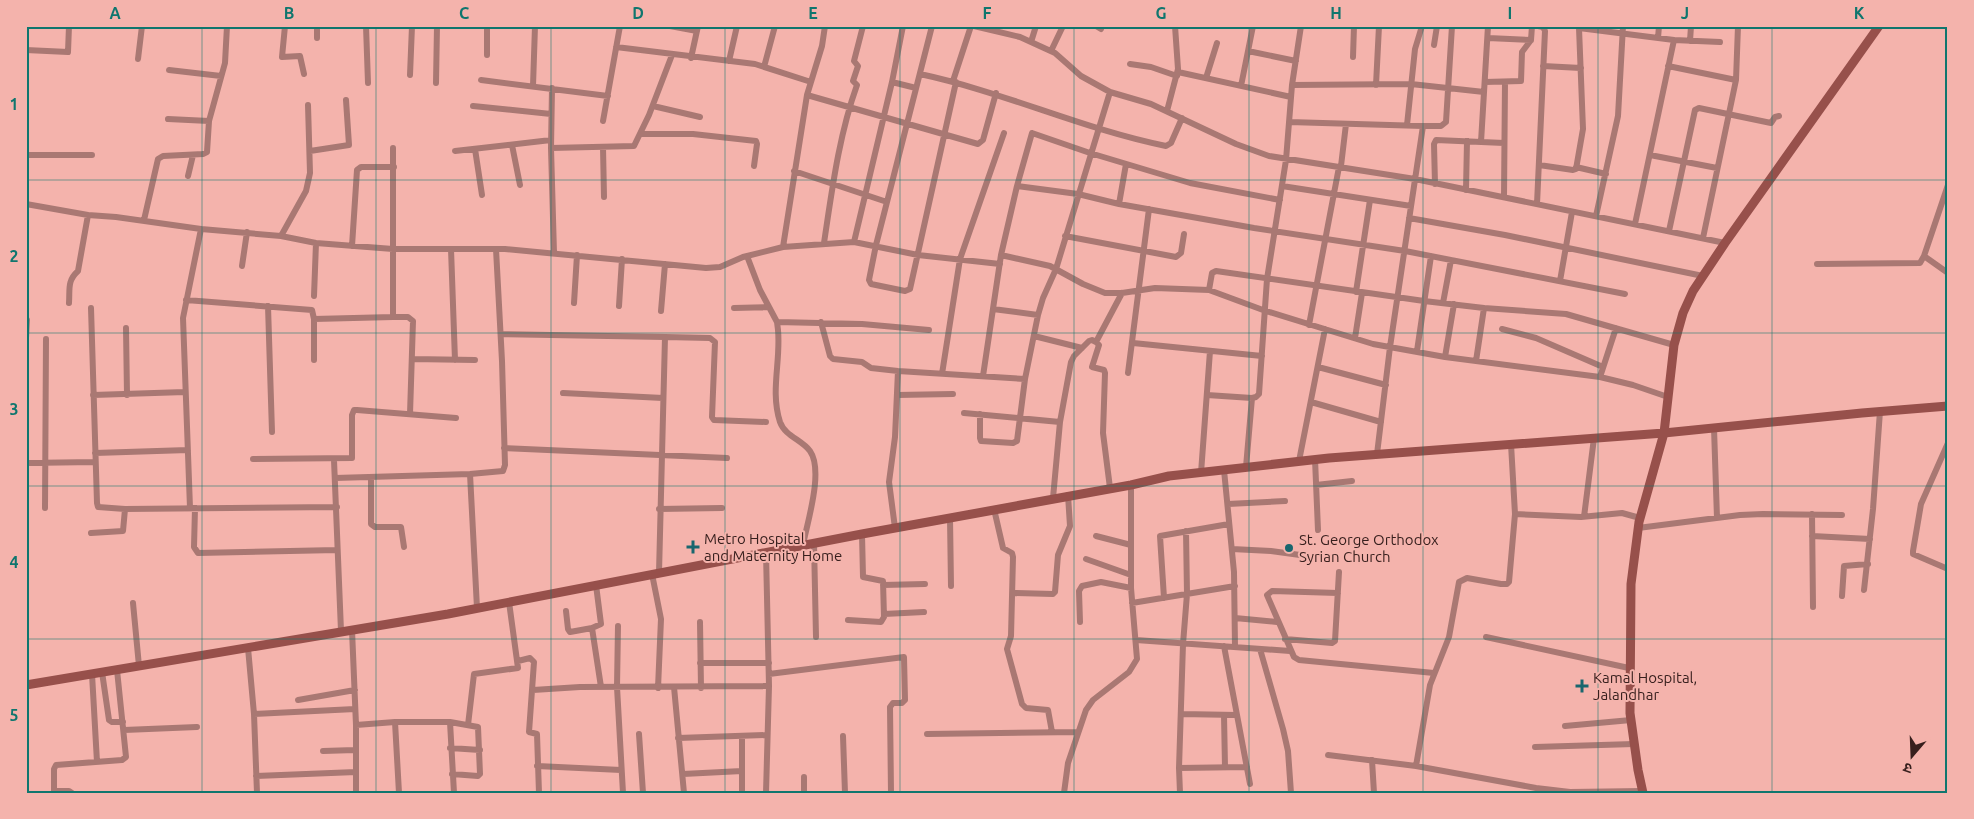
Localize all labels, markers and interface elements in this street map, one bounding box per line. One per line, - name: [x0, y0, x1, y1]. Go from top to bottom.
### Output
- text: A: [109, 4, 121, 22]
- text: B: [284, 4, 294, 22]
- text: C: [459, 4, 469, 22]
- text: D: [632, 4, 644, 22]
- text: E: [808, 4, 818, 22]
- text: F: [983, 4, 992, 22]
- text: G: [1155, 4, 1167, 22]
- text: H: [1330, 4, 1342, 22]
- text: I: [1508, 4, 1512, 22]
- text: J: [1681, 4, 1689, 22]
- text: K: [1854, 4, 1865, 22]
- text: 1: [9, 95, 19, 113]
- text: 2: [9, 247, 19, 265]
- text: 3: [9, 400, 19, 418]
- place label: Metro Hospital and Maternity Home: [704, 530, 842, 564]
- place label: St. George Orthodox Syrian Church: [1299, 531, 1439, 565]
- marker: Metro Hospital and Maternity Home: [686, 540, 700, 554]
- marker: St. George Orthodox Syrian Church: [1283, 542, 1295, 554]
- text: 4: [9, 553, 19, 571]
- place label: Kamal Hospital, Jalandhar: [1593, 669, 1697, 703]
- marker: Kamal Hospital, Jalandhar: [1575, 679, 1589, 693]
- text: 5: [9, 706, 19, 724]
- north arrow: [1886, 732, 1936, 782]
- text: उ: [1901, 759, 1914, 777]

